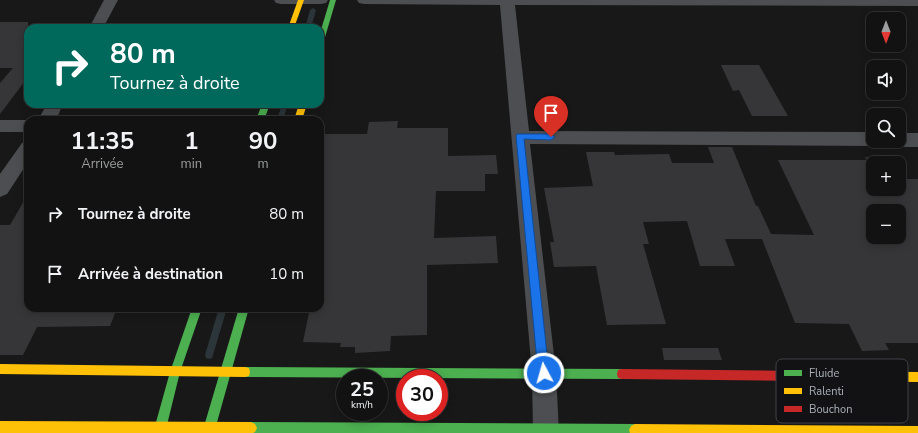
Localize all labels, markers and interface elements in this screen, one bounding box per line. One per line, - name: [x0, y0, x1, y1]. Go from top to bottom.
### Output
- north arrow: [866, 12, 906, 52]
- map controls: [866, 12, 906, 244]
- text: 80 m: [110, 35, 176, 73]
- icon: right: [44, 40, 96, 92]
- button: sound: [866, 60, 906, 100]
- text: Tournez à droite: [110, 71, 240, 95]
- pin: [534, 96, 568, 137]
- icon: arrive: [540, 102, 562, 124]
- button: search: [866, 108, 906, 148]
- text: 11:35: [71, 125, 134, 157]
- text: 1: [184, 125, 199, 157]
- text: 90: [249, 125, 277, 157]
- text: Arrivée: [81, 155, 123, 173]
- text: min: [181, 155, 202, 173]
- text: m: [257, 155, 269, 173]
- button: +: [866, 156, 906, 196]
- icon: right: [44, 203, 66, 225]
- text: Tournez à droite: [78, 204, 191, 224]
- text: 80 m: [269, 204, 304, 224]
- button: −: [866, 204, 906, 244]
- icon: arrive: [44, 263, 66, 285]
- text: Arrivée à destination: [78, 264, 223, 284]
- text: 10 m: [269, 264, 304, 284]
- position arrow: [523, 352, 565, 394]
- legend: [776, 359, 908, 423]
- text: Fluide: [809, 366, 839, 381]
- speed limit sign: 30: [396, 369, 448, 421]
- text: 25: [350, 376, 374, 403]
- text: Ralenti: [809, 384, 844, 399]
- text: km/h: [351, 398, 373, 412]
- text: Bouchon: [809, 402, 852, 417]

